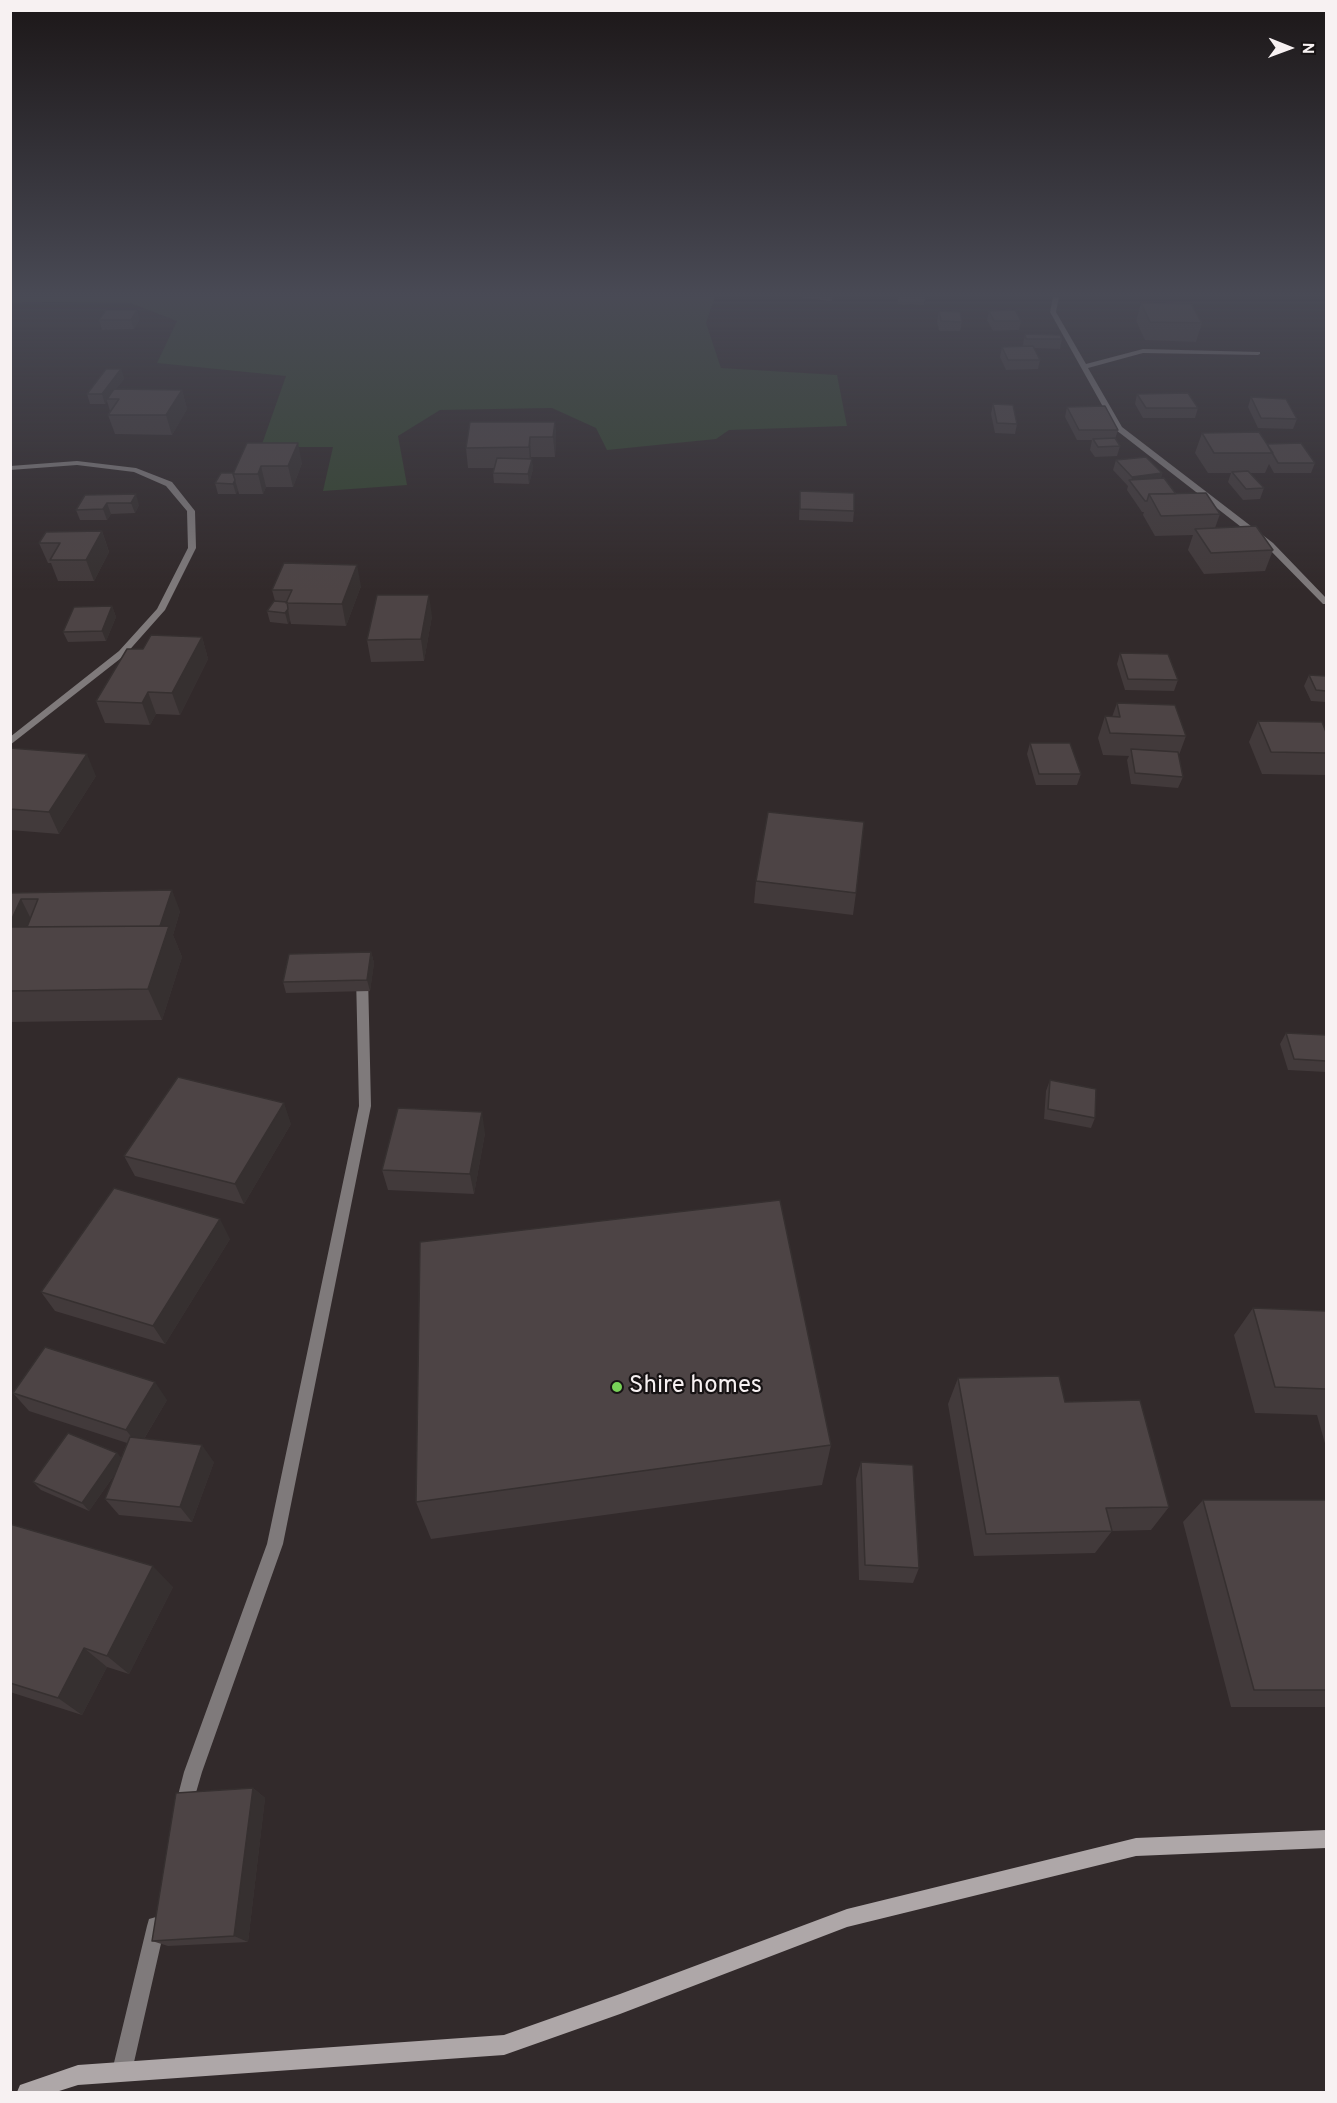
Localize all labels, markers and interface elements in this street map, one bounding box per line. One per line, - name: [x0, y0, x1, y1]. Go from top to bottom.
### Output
- north arrow: [1259, 18, 1319, 78]
- text: N: [1297, 42, 1317, 54]
- place label: Shire homes: [629, 1373, 762, 1401]
- marker: Shire homes: [610, 1380, 624, 1394]

